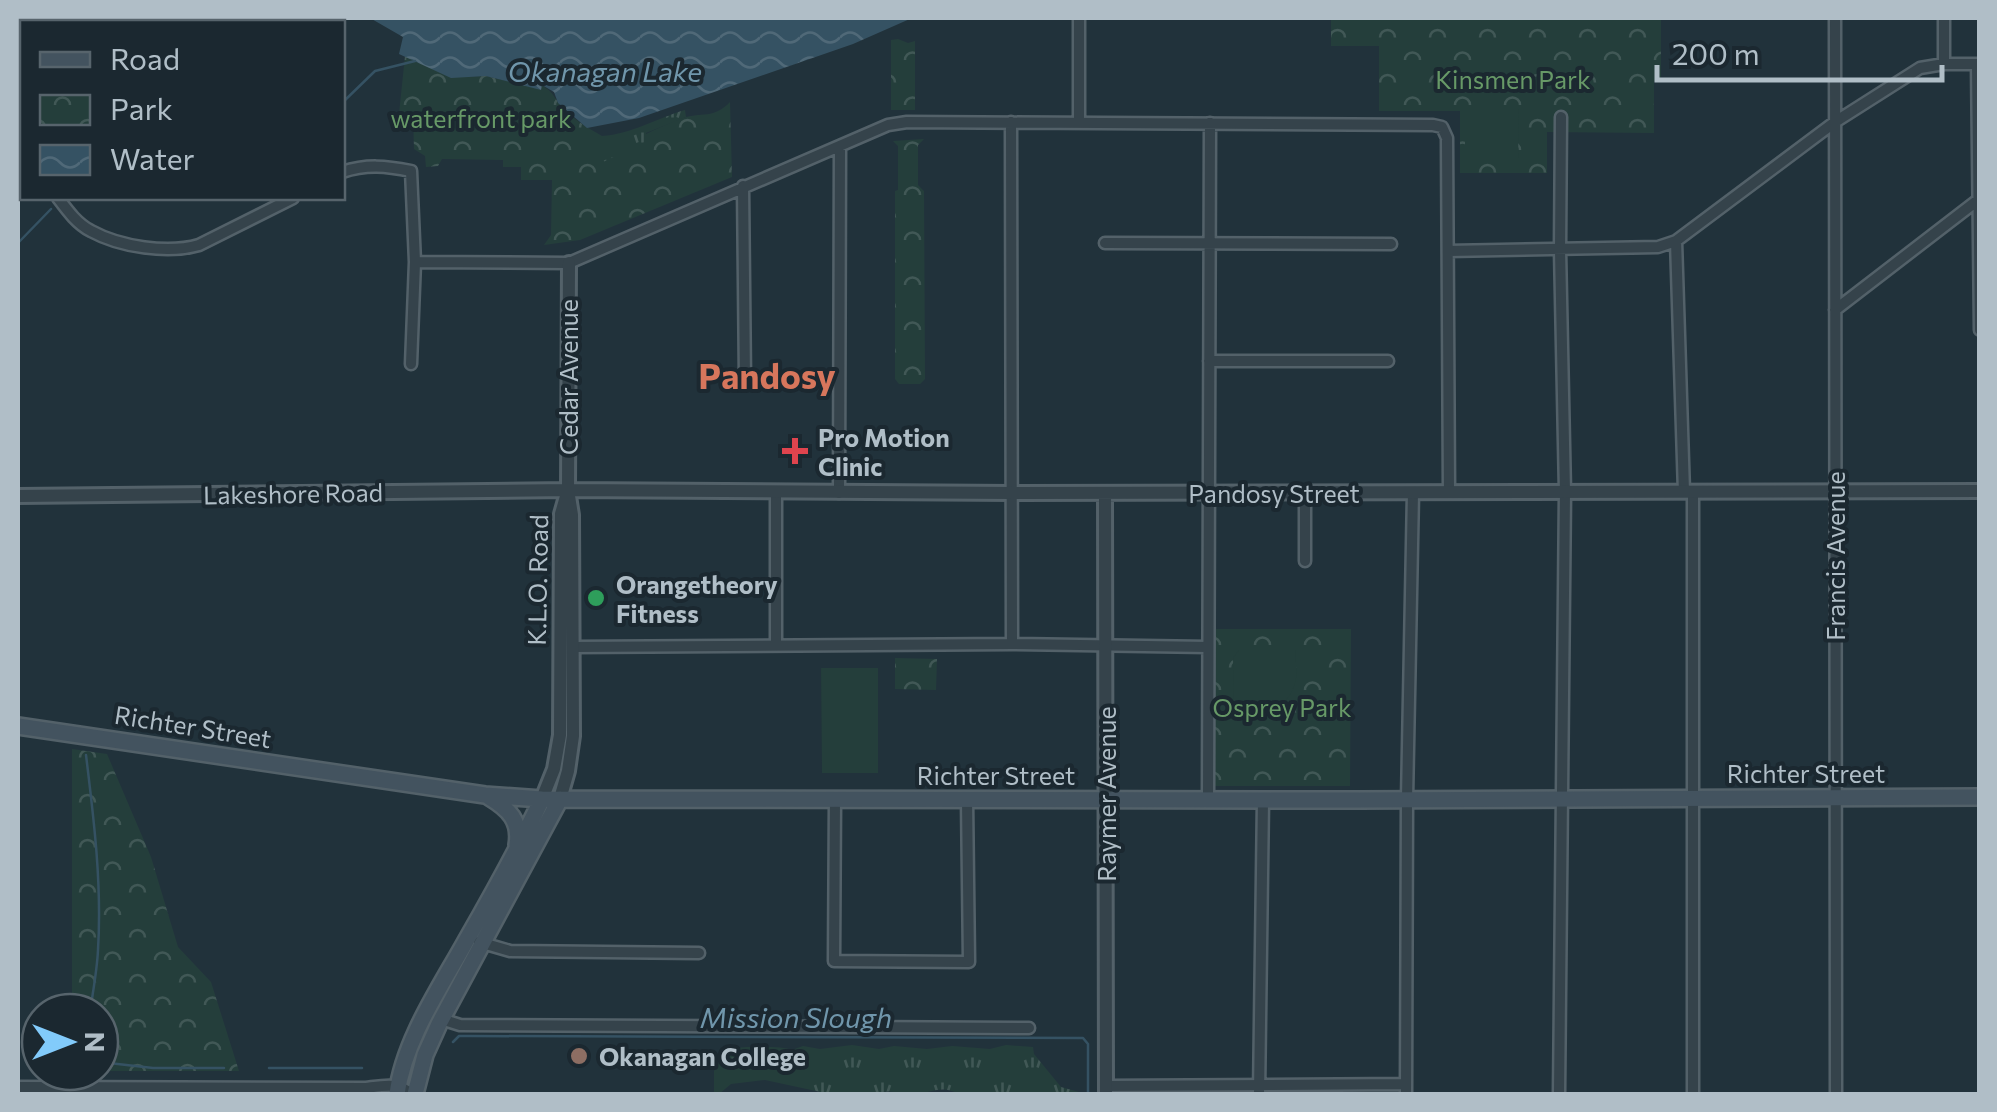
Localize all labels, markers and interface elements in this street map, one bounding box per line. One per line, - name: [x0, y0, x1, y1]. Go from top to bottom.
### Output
- legend: [20, 20, 345, 200]
- scale bar: [1657, 20, 1942, 82]
- text: 200 m: [1672, 34, 1760, 71]
- text: Road: [110, 39, 180, 76]
- water label: Okanagan Lake: [508, 54, 702, 88]
- park label: Kinsmen Park: [1435, 64, 1591, 94]
- text: Park: [110, 89, 173, 126]
- park label: waterfront park: [390, 103, 572, 133]
- text: Water: [110, 139, 195, 176]
- street label: Cedar Avenue: [553, 299, 583, 455]
- district label: Pandosy: [698, 353, 836, 396]
- place label: Pro Motion Clinic: [818, 422, 950, 481]
- marker: Pro Motion Clinic: [782, 438, 808, 464]
- street label: Francis Avenue: [1820, 471, 1850, 641]
- street label: Lakeshore Road: [203, 476, 383, 510]
- street label: Pandosy Street: [1188, 478, 1360, 508]
- street label: K.L.O. Road: [521, 514, 553, 646]
- place label: Orangetheory Fitness: [616, 569, 778, 628]
- marker: Orangetheory Fitness: [585, 587, 607, 609]
- park label: Osprey Park: [1212, 692, 1352, 722]
- street label: Richter Street: [112, 699, 274, 753]
- street label: Raymer Avenue: [1091, 706, 1121, 882]
- street label: Richter Street: [1727, 758, 1885, 788]
- street label: Richter Street: [917, 760, 1075, 790]
- north arrow: [20, 992, 120, 1092]
- water label: Mission Slough: [700, 1000, 892, 1034]
- text: N: [79, 1032, 113, 1053]
- place label: Okanagan College: [599, 1041, 806, 1071]
- marker: Okanagan College: [568, 1045, 590, 1067]

